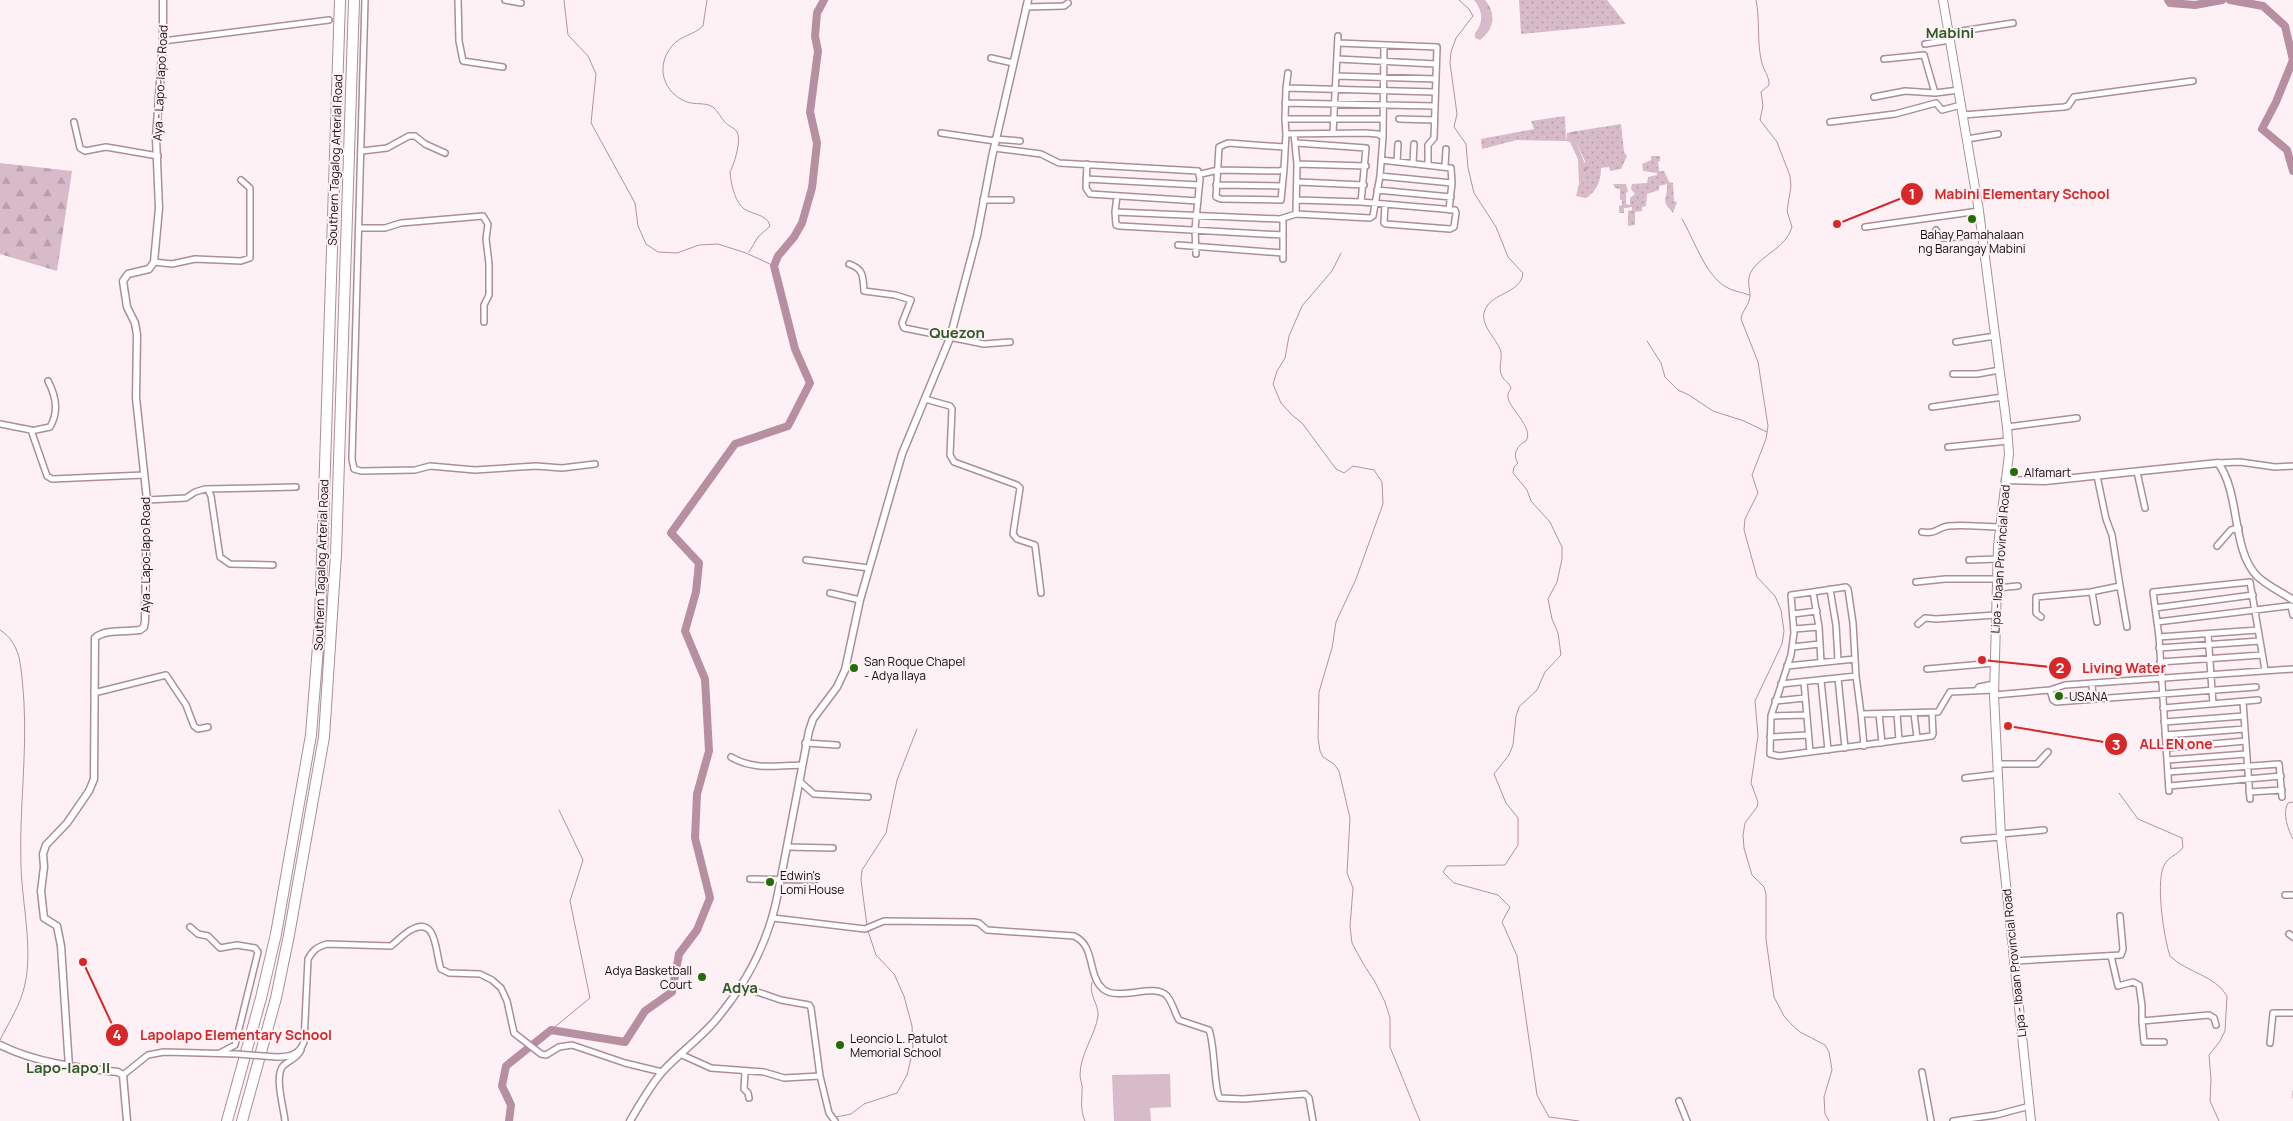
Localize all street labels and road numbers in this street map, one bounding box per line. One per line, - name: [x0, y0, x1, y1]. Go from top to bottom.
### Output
- street label: Aya - Lapo-lapo Road: [148, 25, 172, 141]
- street label: Southern Tagalog Arterial Road: [324, 74, 346, 246]
- street label: Southern Tagalog Arterial Road: [310, 479, 332, 651]
- street label: Lipa - Ibaan Provincial Road: [1986, 484, 2014, 634]
- street label: Aya - Lapo-lapo Road: [137, 497, 154, 613]
- street label: Lipa - Ibaan Provincial Road: [1998, 888, 2030, 1038]

